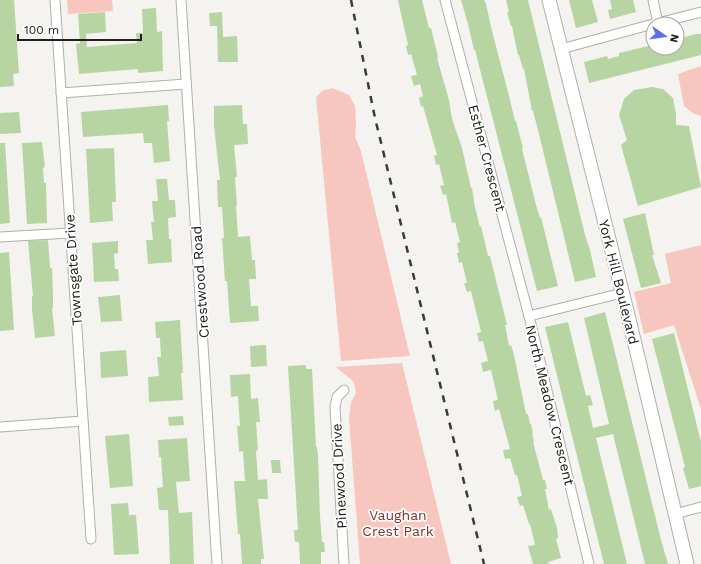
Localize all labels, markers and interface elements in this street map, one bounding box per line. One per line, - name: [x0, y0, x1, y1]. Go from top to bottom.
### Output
- scale bar: [18, 16, 141, 42]
- north arrow: [645, 16, 685, 56]
- text: 100 m: [24, 23, 59, 37]
- text: N: [667, 33, 682, 44]
- street label: Esther Crescent: [465, 103, 509, 213]
- street label: Townsgate Drive: [61, 214, 85, 326]
- street label: York Hill Boulevard: [596, 218, 642, 346]
- street label: Crestwood Road: [188, 225, 212, 339]
- street label: North Meadow Crescent: [522, 323, 578, 487]
- street label: Pinewood Drive: [328, 423, 350, 529]
- park label: Vaughan Crest Park: [362, 507, 434, 539]

